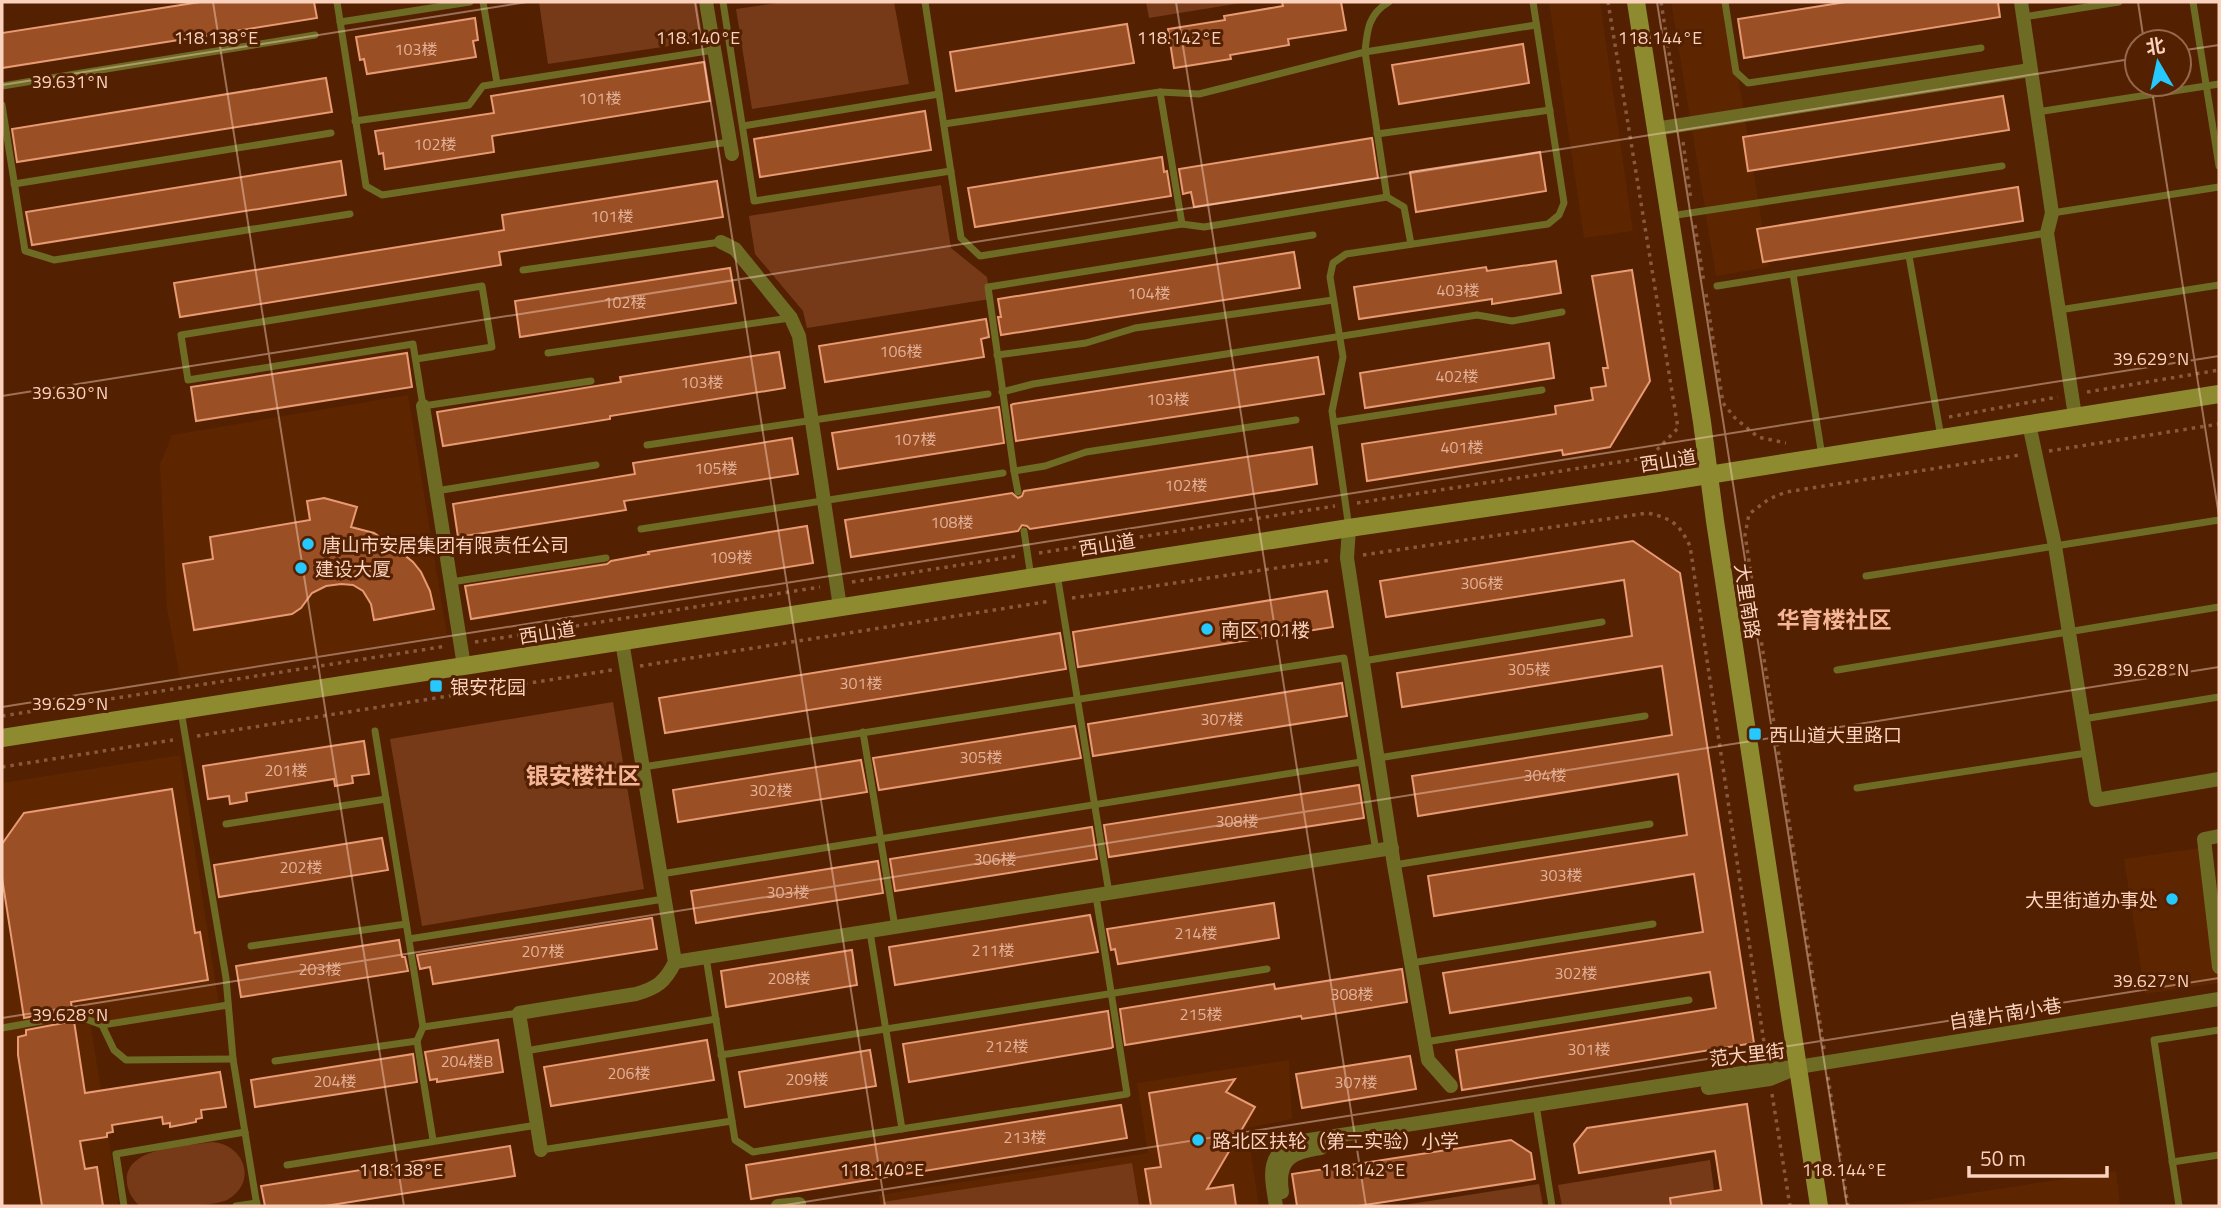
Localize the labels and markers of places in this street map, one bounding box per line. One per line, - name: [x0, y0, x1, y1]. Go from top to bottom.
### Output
- place label: 唐山市安居集团有限责任公司: [322, 530, 569, 559]
- marker: 唐山市安居集团有限责任公司: [300, 536, 316, 552]
- place label: 建设大厦: [315, 554, 391, 583]
- marker: 建设大厦: [293, 560, 309, 576]
- place label: 南区101楼: [1221, 615, 1310, 644]
- marker: 南区101楼: [1199, 621, 1215, 637]
- place label: 银安花园: [450, 672, 526, 701]
- marker: 银安花园: [428, 678, 444, 694]
- place label: 西山道大里路口: [1769, 720, 1902, 749]
- marker: 西山道大里路口: [1747, 726, 1763, 742]
- place label: 大里街道办事处: [2025, 885, 2158, 914]
- marker: 大里街道办事处: [2164, 891, 2180, 907]
- place label: 路北区扶轮（第二实验）小学: [1212, 1126, 1459, 1155]
- marker: 路北区扶轮（第二实验）小学: [1190, 1132, 1206, 1148]

